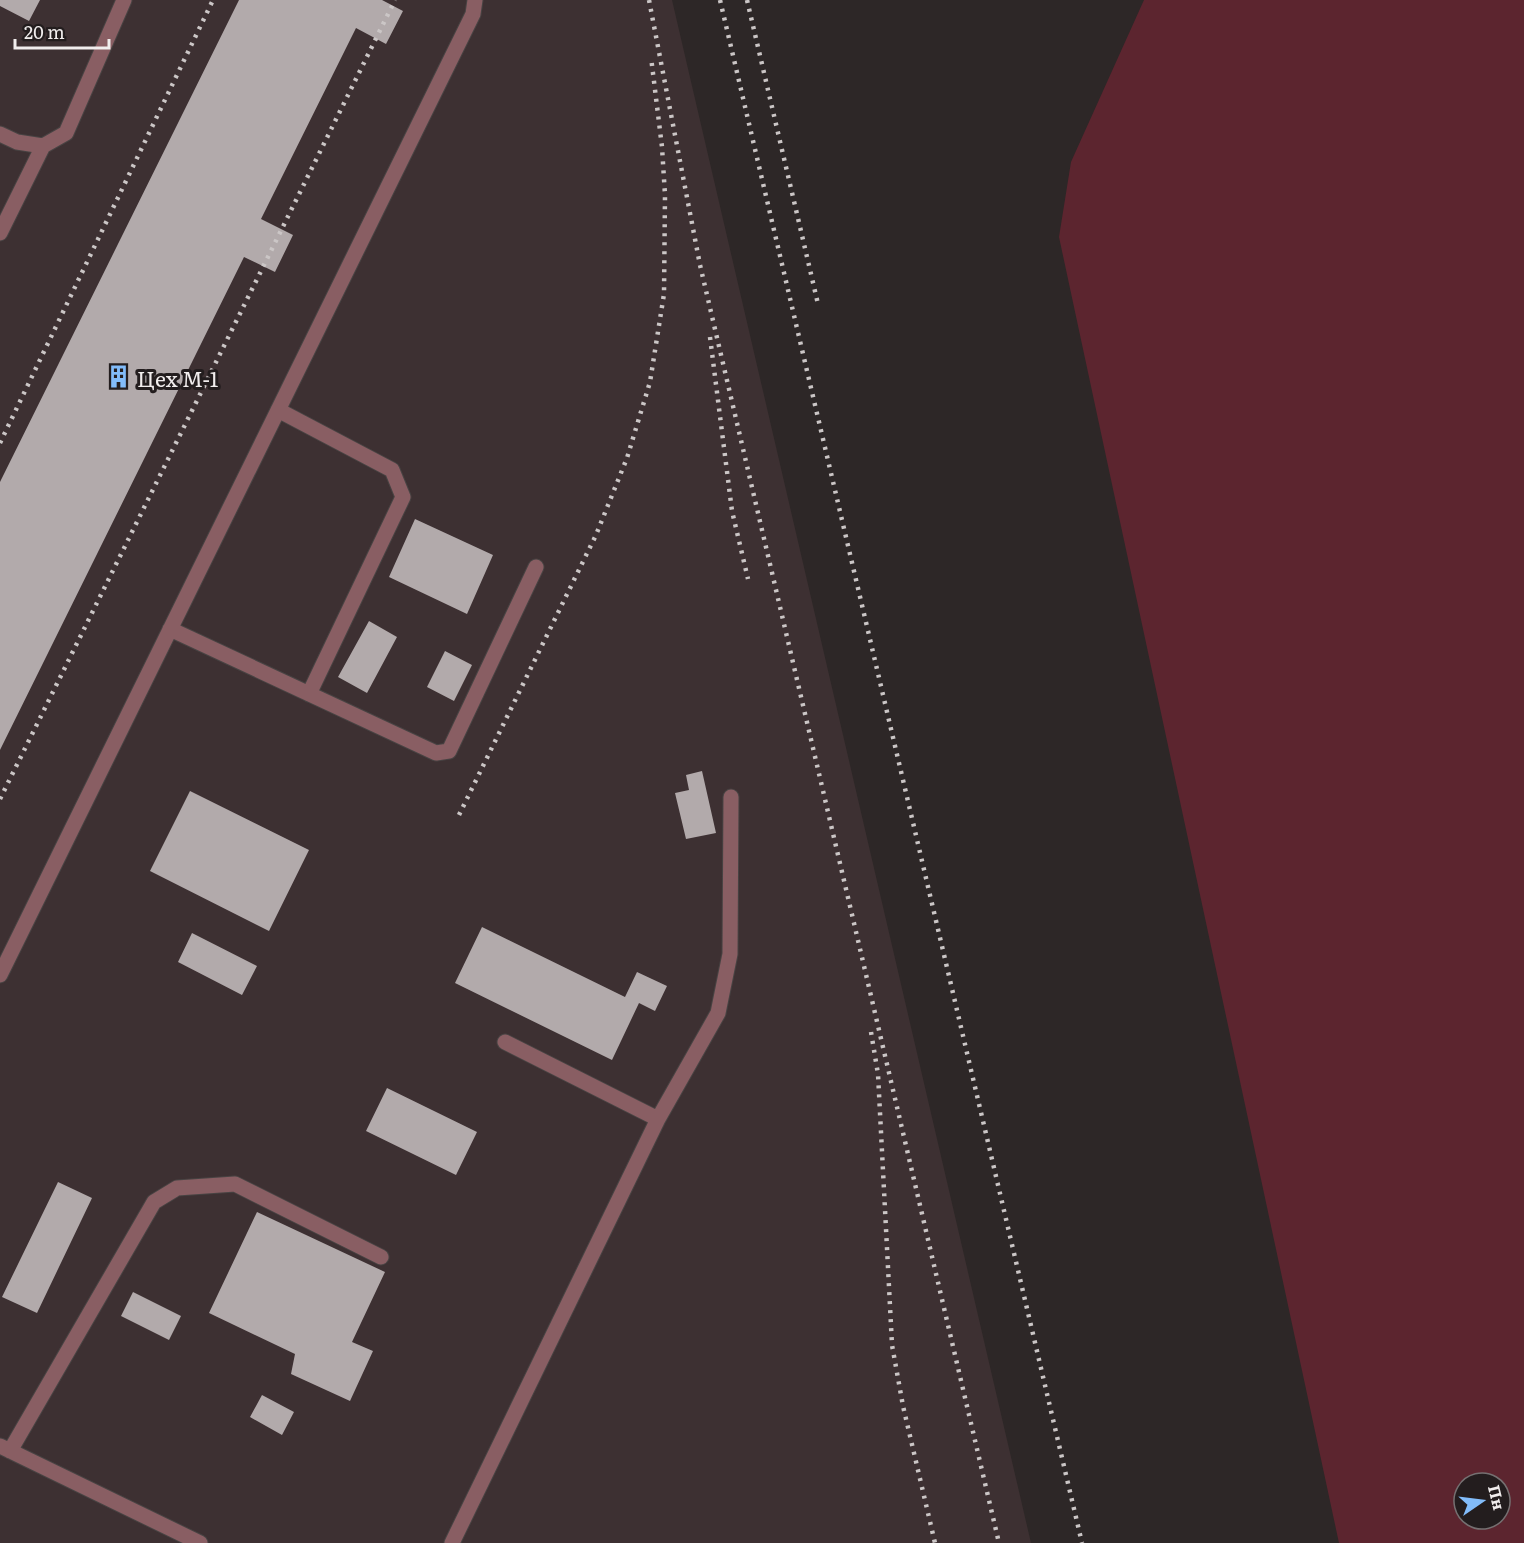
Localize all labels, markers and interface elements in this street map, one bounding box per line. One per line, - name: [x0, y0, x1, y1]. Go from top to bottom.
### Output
- scale bar: [15, 12, 110, 50]
- text: 20 m: [24, 18, 65, 45]
- place label: Цех М-1: [137, 362, 219, 393]
- building icon: Цех М-1: [106, 364, 132, 390]
- north arrow: [1452, 1471, 1512, 1531]
- text: Пн: [1483, 1482, 1512, 1512]

